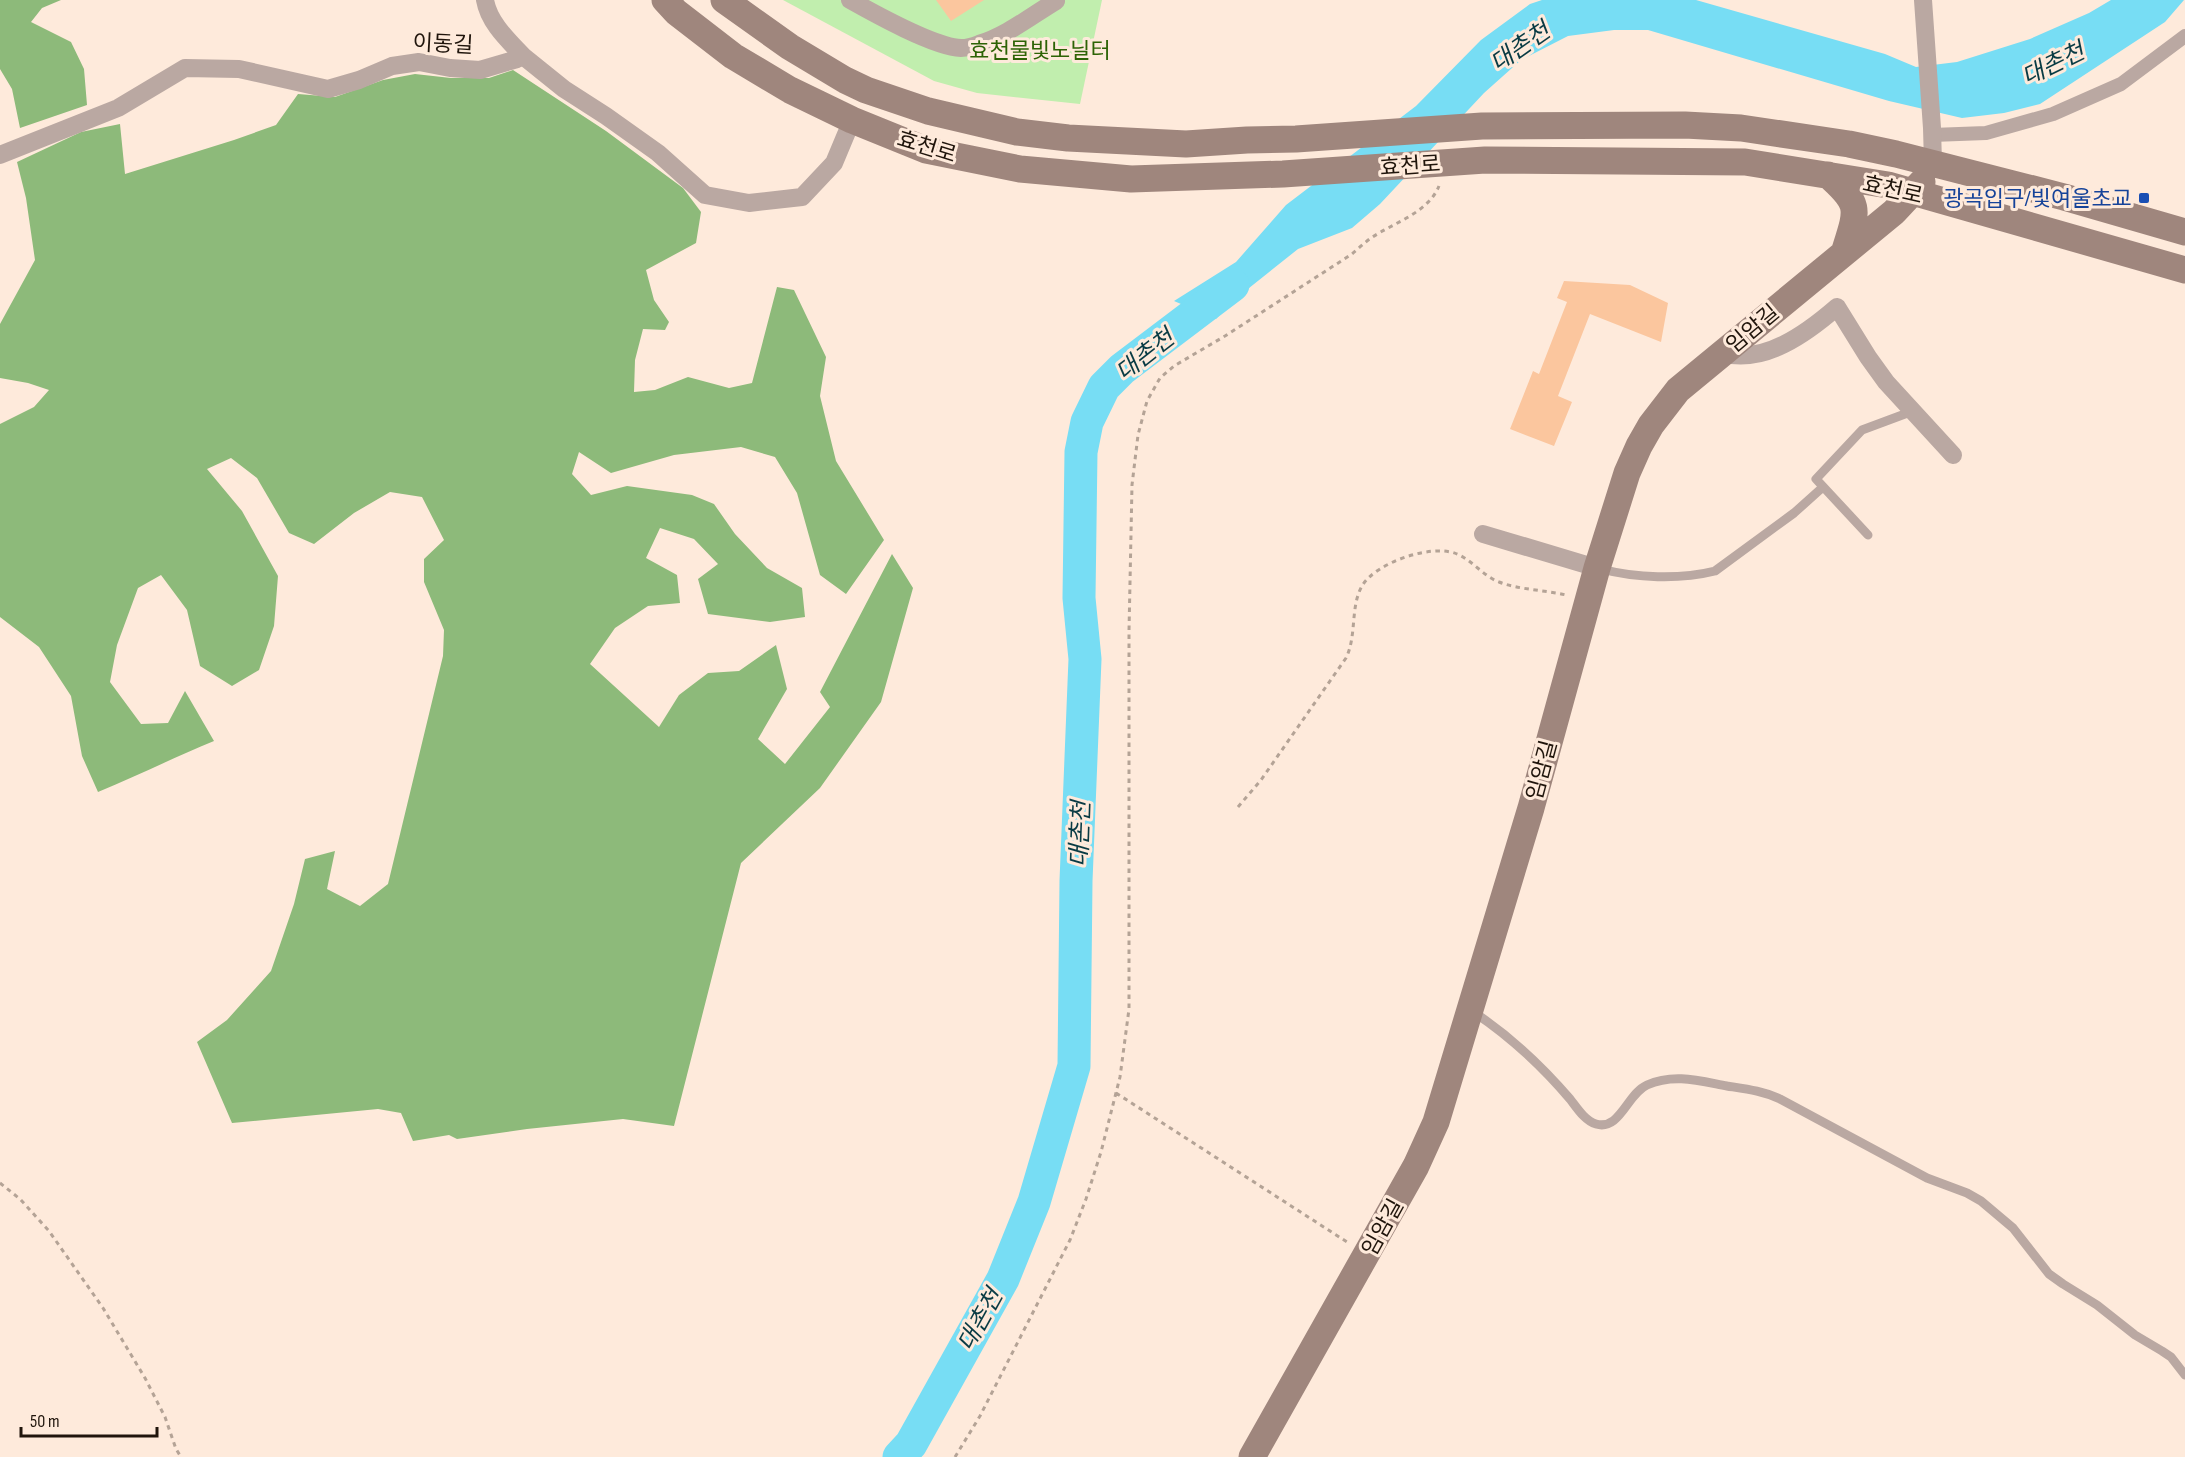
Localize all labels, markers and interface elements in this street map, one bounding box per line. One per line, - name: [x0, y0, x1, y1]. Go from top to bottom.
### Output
- water label: 대촌천: [1485, 15, 1558, 78]
- street label: 이동길: [412, 29, 474, 60]
- water label: 대촌천: [2017, 36, 2092, 92]
- park label: 효천물빛노닐터: [969, 38, 1111, 65]
- street label: 효천로: [894, 126, 960, 169]
- street label: 효천로: [1379, 151, 1441, 182]
- street label: 효천로: [1860, 170, 1925, 210]
- place label: 광곡입구/빛여울초교: [1943, 186, 2132, 213]
- marker: 광곡입구/빛여울초교: [2137, 191, 2151, 205]
- street label: 임암길: [1721, 299, 1785, 359]
- water label: 대촌천: [1110, 322, 1183, 387]
- street label: 임암길: [1522, 738, 1563, 803]
- water label: 대촌천: [1065, 797, 1096, 868]
- street label: 임암길: [1357, 1195, 1410, 1261]
- water label: 대촌천: [952, 1282, 1011, 1356]
- scale bar: [21, 1400, 158, 1438]
- text: 50 m: [30, 1411, 60, 1432]

